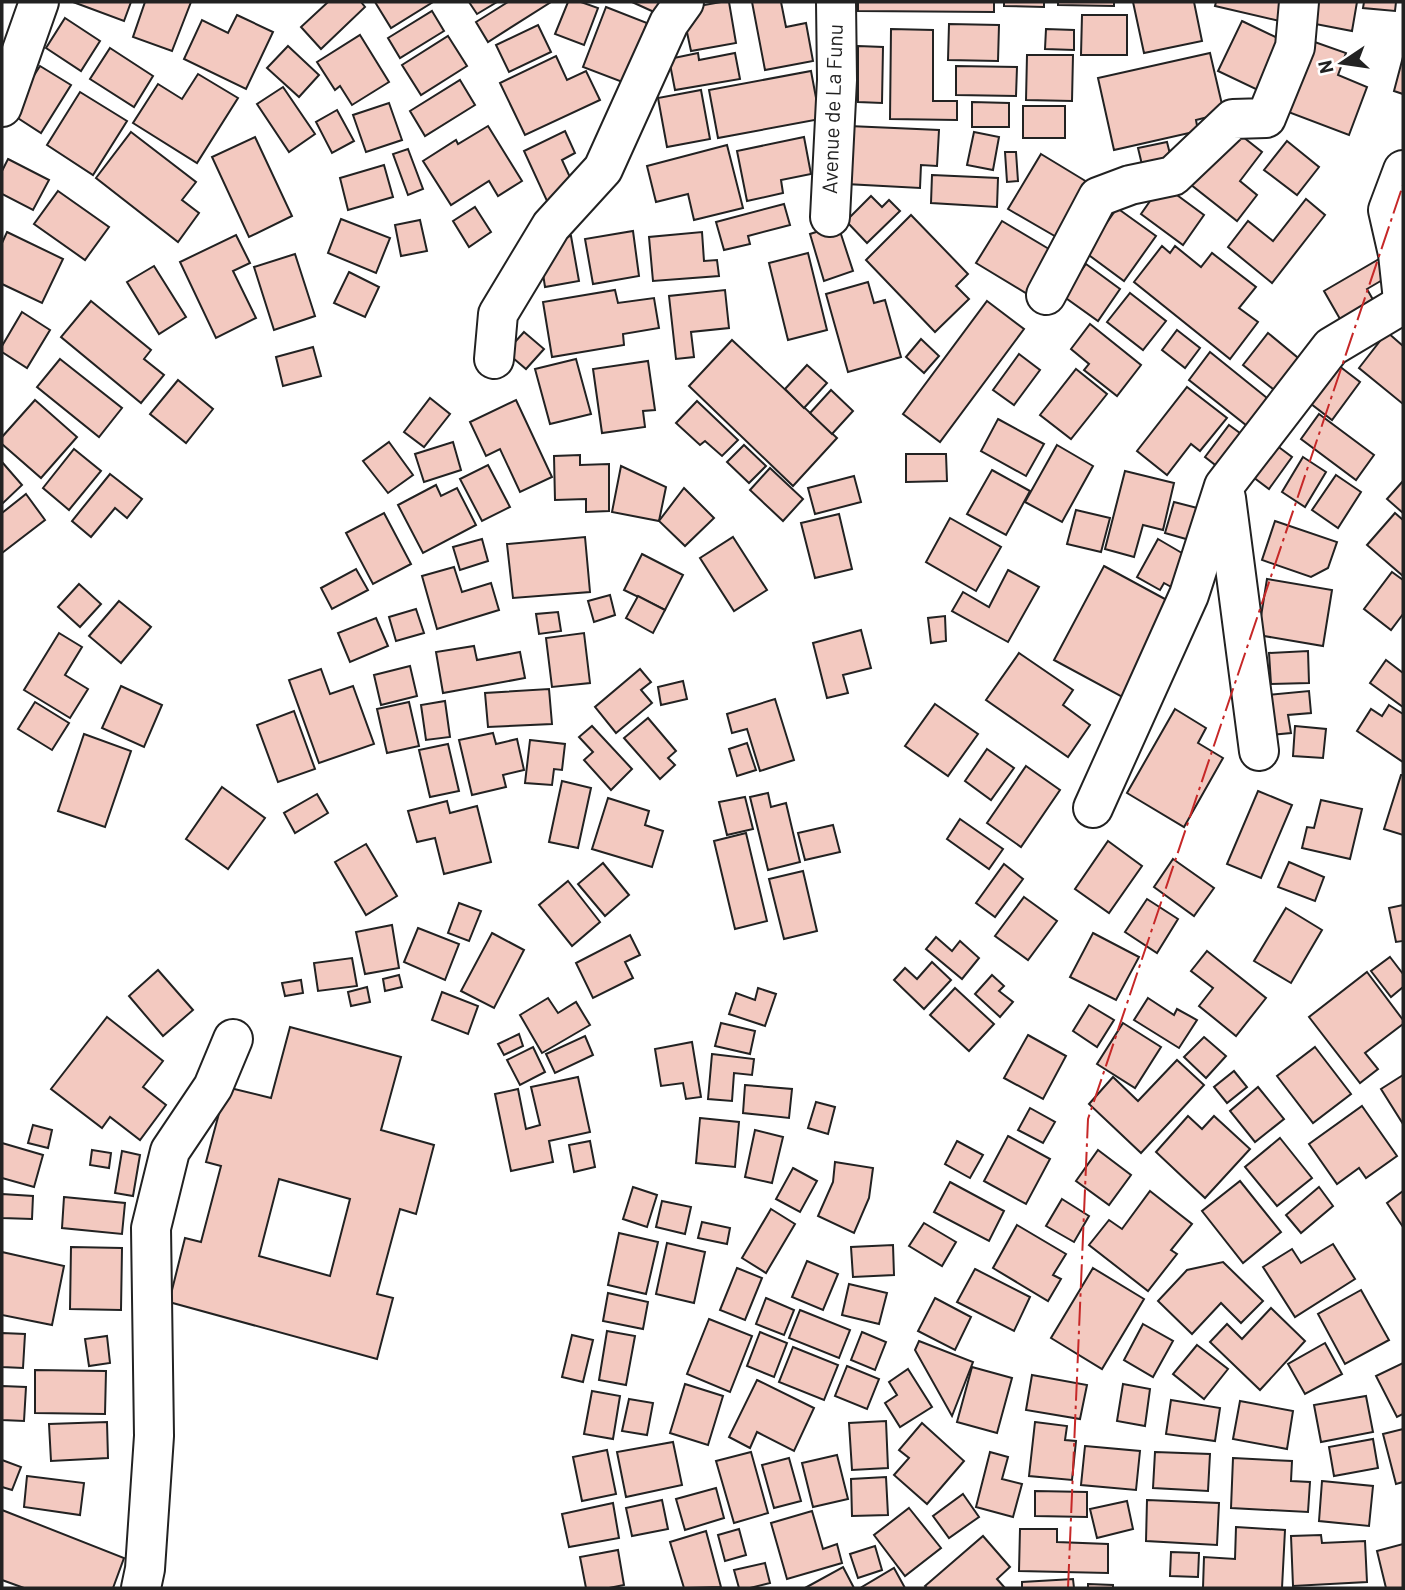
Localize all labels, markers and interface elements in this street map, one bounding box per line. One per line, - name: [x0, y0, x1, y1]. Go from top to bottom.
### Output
- street label: Avenue de La Funu: [816, 24, 847, 194]
- north arrow: [1307, 28, 1377, 98]
- text: N: [1312, 58, 1338, 76]

